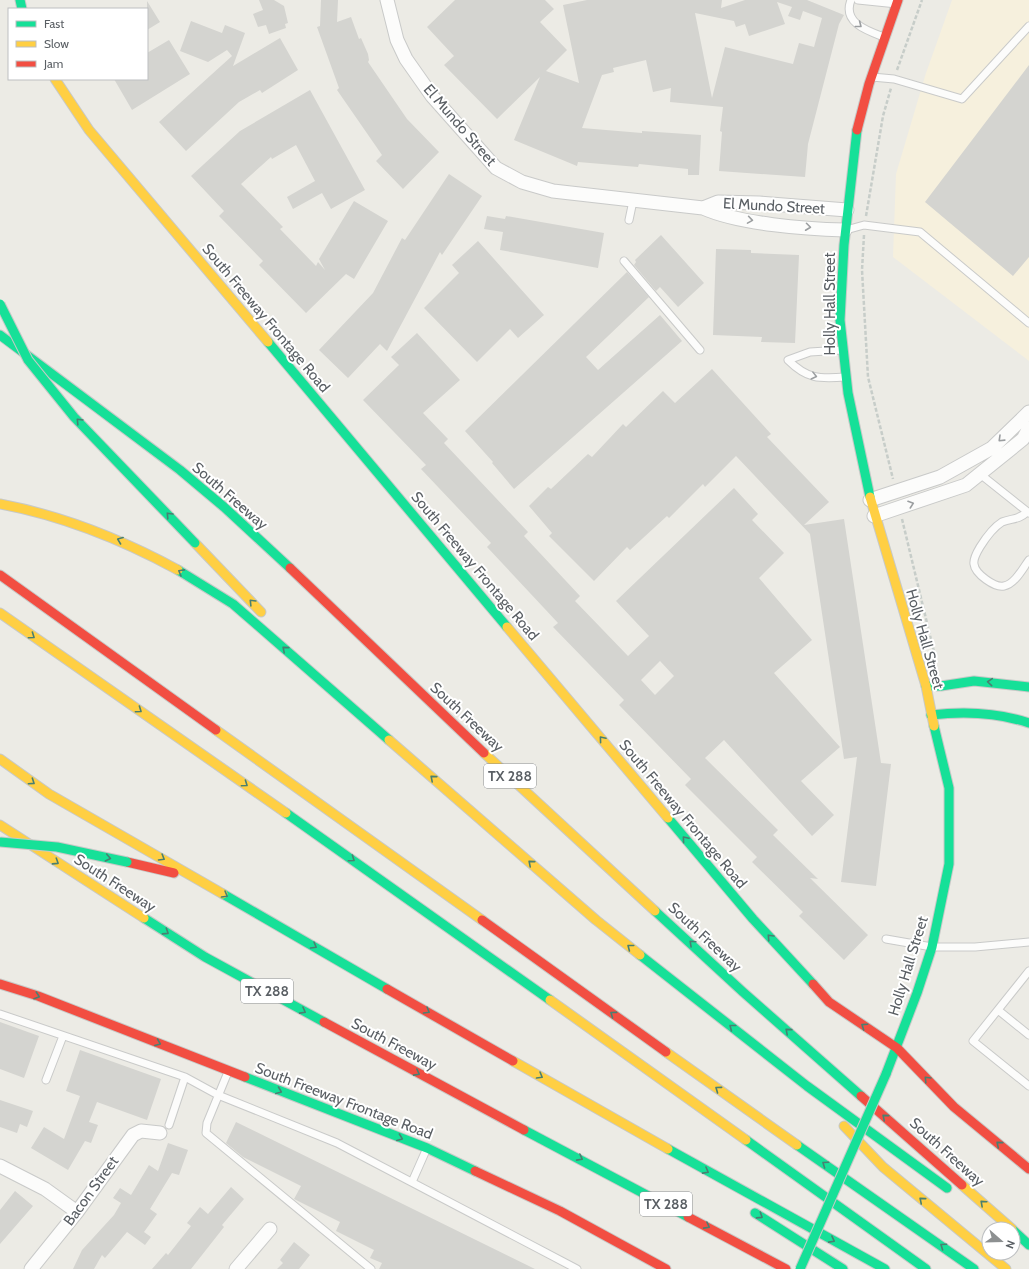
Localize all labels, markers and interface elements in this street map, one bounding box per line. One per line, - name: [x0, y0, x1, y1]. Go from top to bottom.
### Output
- legend: [8, 8, 148, 80]
- text: Fast: [44, 16, 64, 31]
- one-way arrow: [854, 21, 861, 28]
- text: Slow: [44, 36, 69, 51]
- text: Jam: [43, 56, 63, 71]
- street label: El Mundo Street: [420, 81, 500, 169]
- street label: El Mundo Street: [723, 194, 825, 218]
- one-way arrow: [747, 215, 753, 224]
- one-way arrow: [805, 222, 811, 231]
- street label: South Freeway Frontage Road: [198, 240, 334, 396]
- street label: Holly Hall Street: [821, 252, 839, 356]
- one-way arrow: [811, 372, 818, 380]
- one-way arrow: [76, 418, 83, 426]
- one-way arrow: [998, 434, 1006, 442]
- street label: South Freeway: [189, 458, 272, 534]
- street label: South Freeway Frontage Road: [407, 488, 543, 644]
- one-way arrow: [908, 500, 915, 508]
- one-way arrow: [166, 512, 173, 520]
- one-way arrow: [117, 536, 124, 544]
- one-way arrow: [178, 569, 185, 576]
- street label: Holly Hall Street: [902, 587, 948, 691]
- one-way arrow: [249, 599, 257, 607]
- one-way arrow: [28, 631, 35, 639]
- one-way arrow: [282, 646, 289, 653]
- street label: South Freeway: [427, 678, 508, 756]
- one-way arrow: [987, 678, 993, 687]
- one-way arrow: [134, 705, 141, 712]
- one-way arrow: [600, 736, 607, 743]
- street label: South Freeway Frontage Road: [615, 736, 751, 892]
- road number: TX 288: [484, 764, 536, 788]
- one-way arrow: [430, 775, 438, 782]
- one-way arrow: [28, 777, 35, 785]
- one-way arrow: [241, 779, 248, 786]
- one-way arrow: [683, 836, 690, 843]
- street label: South Freeway: [71, 850, 160, 916]
- one-way arrow: [104, 854, 111, 862]
- one-way arrow: [158, 854, 165, 861]
- one-way arrow: [348, 854, 355, 862]
- one-way arrow: [52, 857, 59, 864]
- one-way arrow: [528, 861, 536, 868]
- one-way arrow: [221, 891, 228, 898]
- street label: South Freeway: [665, 898, 746, 976]
- street label: Holly Hall Street: [884, 914, 932, 1018]
- one-way arrow: [162, 927, 169, 935]
- one-way arrow: [768, 935, 775, 942]
- one-way arrow: [689, 941, 696, 948]
- one-way arrow: [310, 942, 317, 949]
- one-way arrow: [628, 945, 635, 952]
- road number: TX 288: [241, 979, 293, 1003]
- one-way arrow: [34, 991, 41, 1000]
- one-way arrow: [298, 1006, 306, 1013]
- one-way arrow: [423, 1007, 430, 1014]
- one-way arrow: [610, 1011, 617, 1018]
- street label: South Freeway: [348, 1014, 440, 1074]
- one-way arrow: [862, 1024, 869, 1031]
- one-way arrow: [730, 1025, 737, 1032]
- one-way arrow: [785, 1028, 793, 1035]
- one-way arrow: [155, 1039, 162, 1047]
- street label: South Freeway Frontage Road: [253, 1059, 435, 1143]
- one-way arrow: [413, 1068, 420, 1075]
- one-way arrow: [536, 1071, 543, 1078]
- one-way arrow: [924, 1076, 932, 1084]
- one-way arrow: [276, 1087, 283, 1095]
- one-way arrow: [716, 1087, 723, 1094]
- one-way arrow: [883, 1114, 890, 1121]
- street label: South Freeway: [906, 1114, 988, 1190]
- one-way arrow: [397, 1133, 404, 1141]
- one-way arrow: [996, 1142, 1004, 1149]
- street label: Bacon Street: [60, 1153, 122, 1229]
- one-way arrow: [576, 1154, 583, 1161]
- one-way arrow: [822, 1161, 829, 1169]
- one-way arrow: [702, 1166, 709, 1173]
- road number: TX 288: [640, 1192, 692, 1216]
- one-way arrow: [919, 1198, 926, 1205]
- one-way arrow: [980, 1201, 987, 1208]
- one-way arrow: [756, 1211, 763, 1219]
- north arrow: [981, 1221, 1021, 1261]
- one-way arrow: [702, 1222, 710, 1229]
- one-way arrow: [828, 1235, 835, 1243]
- text: N: [1002, 1238, 1018, 1250]
- one-way arrow: [940, 1244, 947, 1251]

